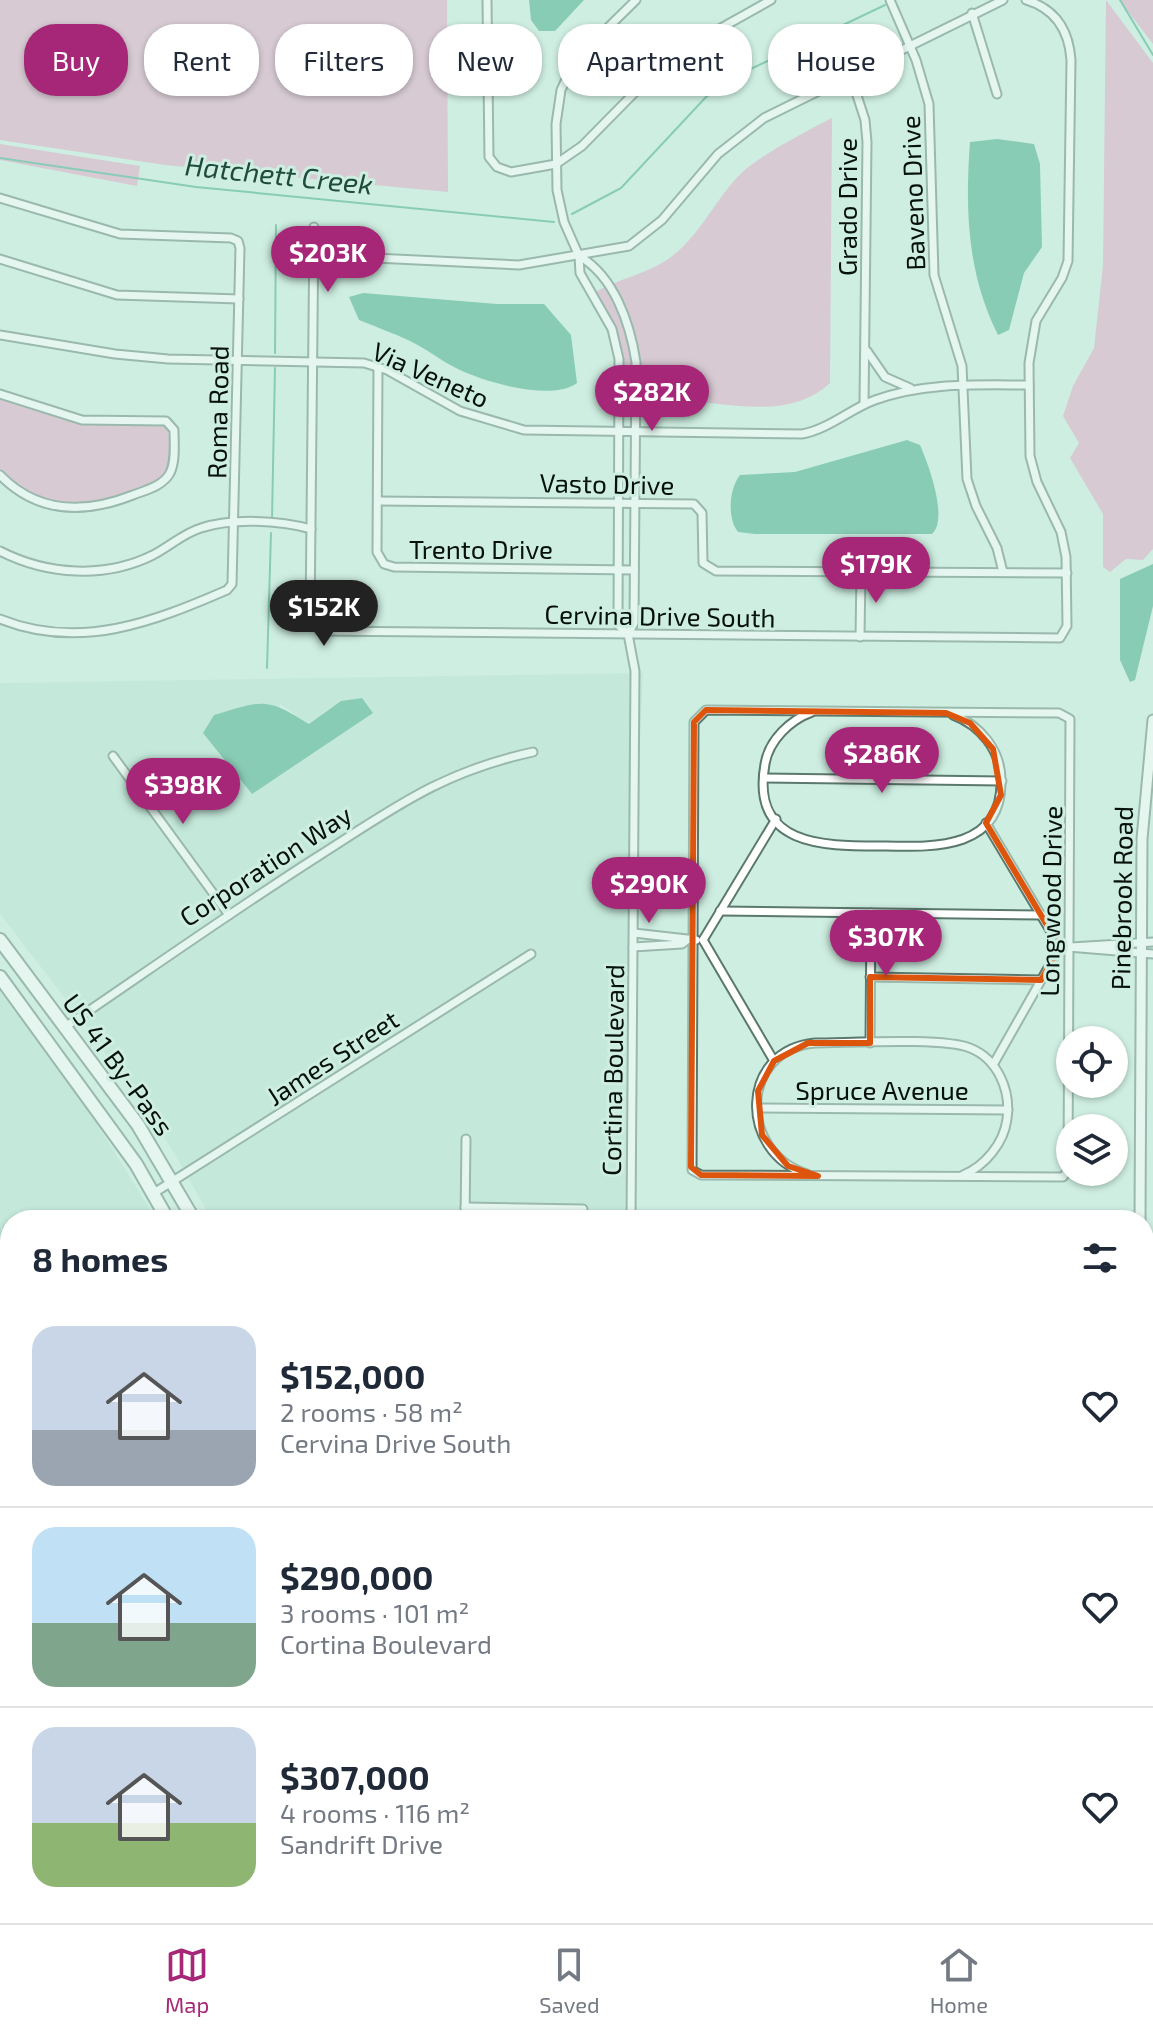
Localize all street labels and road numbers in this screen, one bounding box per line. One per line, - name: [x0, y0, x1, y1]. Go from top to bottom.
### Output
- street label: Baveno Drive: [894, 115, 930, 271]
- street label: Grado Drive: [831, 138, 862, 276]
- street label: Via Veneto: [368, 335, 494, 413]
- street label: Roma Road: [200, 345, 234, 479]
- street label: Vasto Drive: [539, 466, 675, 500]
- street label: Trento Drive: [409, 533, 553, 564]
- street label: Cervina Drive South: [544, 597, 776, 633]
- street label: Corporation Way: [173, 798, 357, 932]
- street label: Longwood Drive: [1033, 805, 1067, 997]
- street label: Pinebrook Road: [1104, 806, 1138, 990]
- street label: Cortina Boulevard: [595, 964, 629, 1176]
- street label: US 41 By-Pass: [57, 987, 181, 1141]
- street label: James Street: [260, 1003, 404, 1111]
- street label: Spruce Avenue: [795, 1074, 969, 1105]

